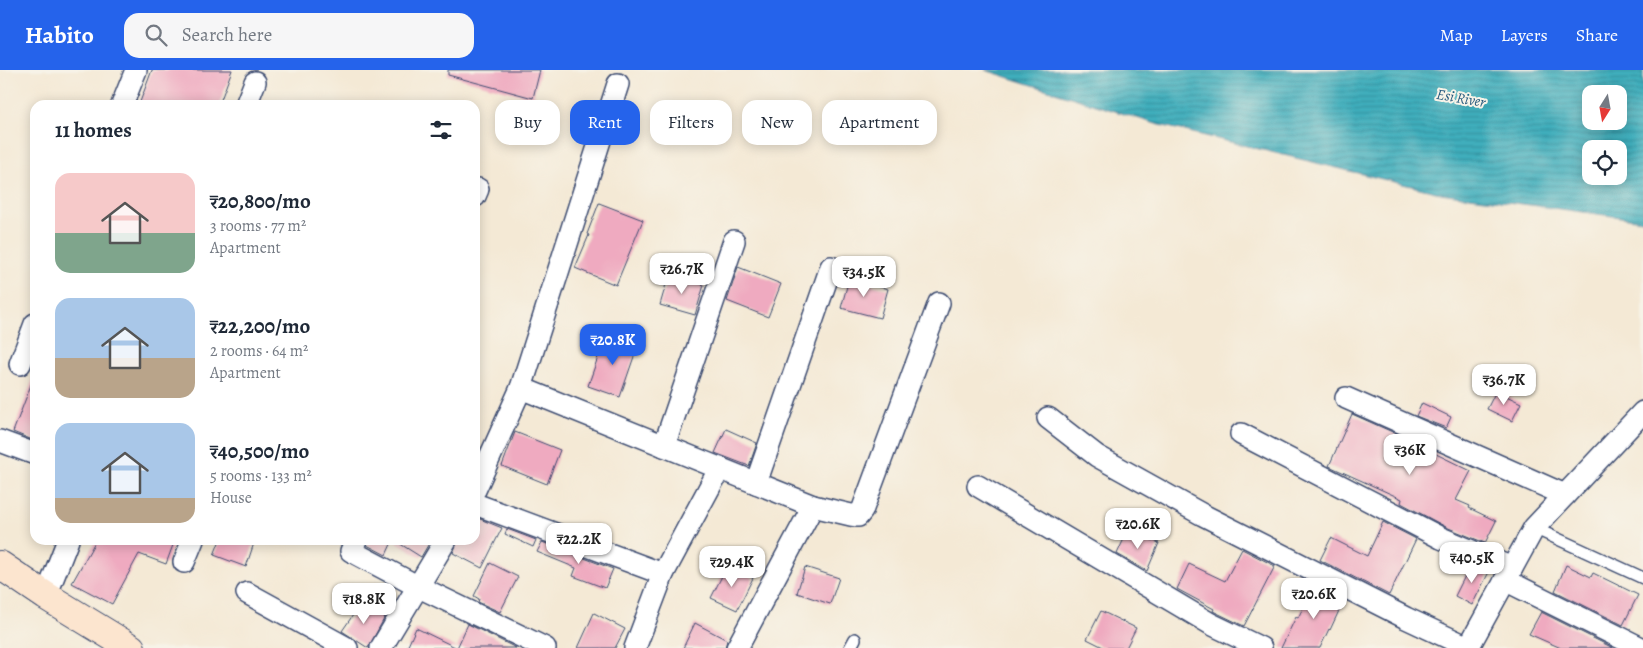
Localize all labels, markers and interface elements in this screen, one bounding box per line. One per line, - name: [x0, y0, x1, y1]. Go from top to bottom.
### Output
- search box: [124, 13, 474, 58]
- text: Habito: [25, 19, 94, 51]
- icon: search: [142, 21, 170, 49]
- text: Search here: [182, 22, 272, 48]
- text: Map: [1440, 23, 1473, 47]
- text: Layers: [1501, 23, 1548, 47]
- text: Share: [1576, 23, 1618, 47]
- water label: Esi River: [1435, 84, 1488, 112]
- north arrow: [1582, 85, 1628, 130]
- map controls: [1582, 85, 1627, 185]
- chip: Buy: [495, 100, 560, 145]
- chip: Rent: [570, 100, 640, 145]
- chip: Filters: [650, 100, 732, 145]
- chip: New: [742, 100, 812, 145]
- chip: Apartment: [822, 100, 937, 145]
- text: 11 homes: [55, 116, 132, 144]
- icon: filters: [427, 116, 455, 144]
- button: locate: [1582, 140, 1627, 185]
- text: ₹20,800/mo: [210, 187, 311, 215]
- icon: home: [95, 193, 155, 253]
- text: 3 rooms · 77 m²: [210, 215, 306, 237]
- text: Apartment: [210, 237, 281, 259]
- pin: ₹26.7K: [641, 252, 723, 295]
- pin: ₹34.5K: [823, 256, 905, 298]
- text: ₹26.7K: [661, 258, 703, 280]
- text: ₹34.5K: [843, 261, 885, 283]
- text: ₹22,200/mo: [210, 312, 310, 340]
- icon: home: [95, 318, 155, 378]
- pin: ₹20.8K: [572, 324, 654, 366]
- text: ₹20.8K: [591, 329, 635, 351]
- text: 2 rooms · 64 m²: [210, 340, 308, 362]
- text: Apartment: [210, 362, 281, 384]
- pin: ₹36.7K: [1463, 364, 1545, 406]
- text: ₹36.7K: [1483, 369, 1525, 391]
- pin: ₹36K: [1380, 434, 1440, 476]
- text: ₹40,500/mo: [210, 437, 309, 465]
- text: ₹36K: [1395, 439, 1425, 461]
- icon: home: [95, 443, 155, 503]
- text: 5 rooms · 133 m²: [210, 465, 312, 487]
- text: House: [210, 487, 252, 509]
- pin: ₹20.6K: [1097, 508, 1179, 550]
- text: ₹20.6K: [1116, 513, 1160, 535]
- pin: ₹22.2K: [538, 522, 620, 565]
- text: ₹22.2K: [557, 528, 601, 550]
- pin: ₹40.5K: [1431, 542, 1513, 584]
- pin: ₹29.4K: [691, 546, 773, 588]
- text: ₹40.5K: [1450, 547, 1494, 569]
- text: ₹29.4K: [710, 551, 754, 573]
- pin: ₹20.6K: [1273, 578, 1355, 620]
- pin: ₹18.8K: [323, 582, 405, 625]
- text: ₹20.6K: [1292, 583, 1336, 605]
- text: ₹18.8K: [343, 588, 385, 610]

